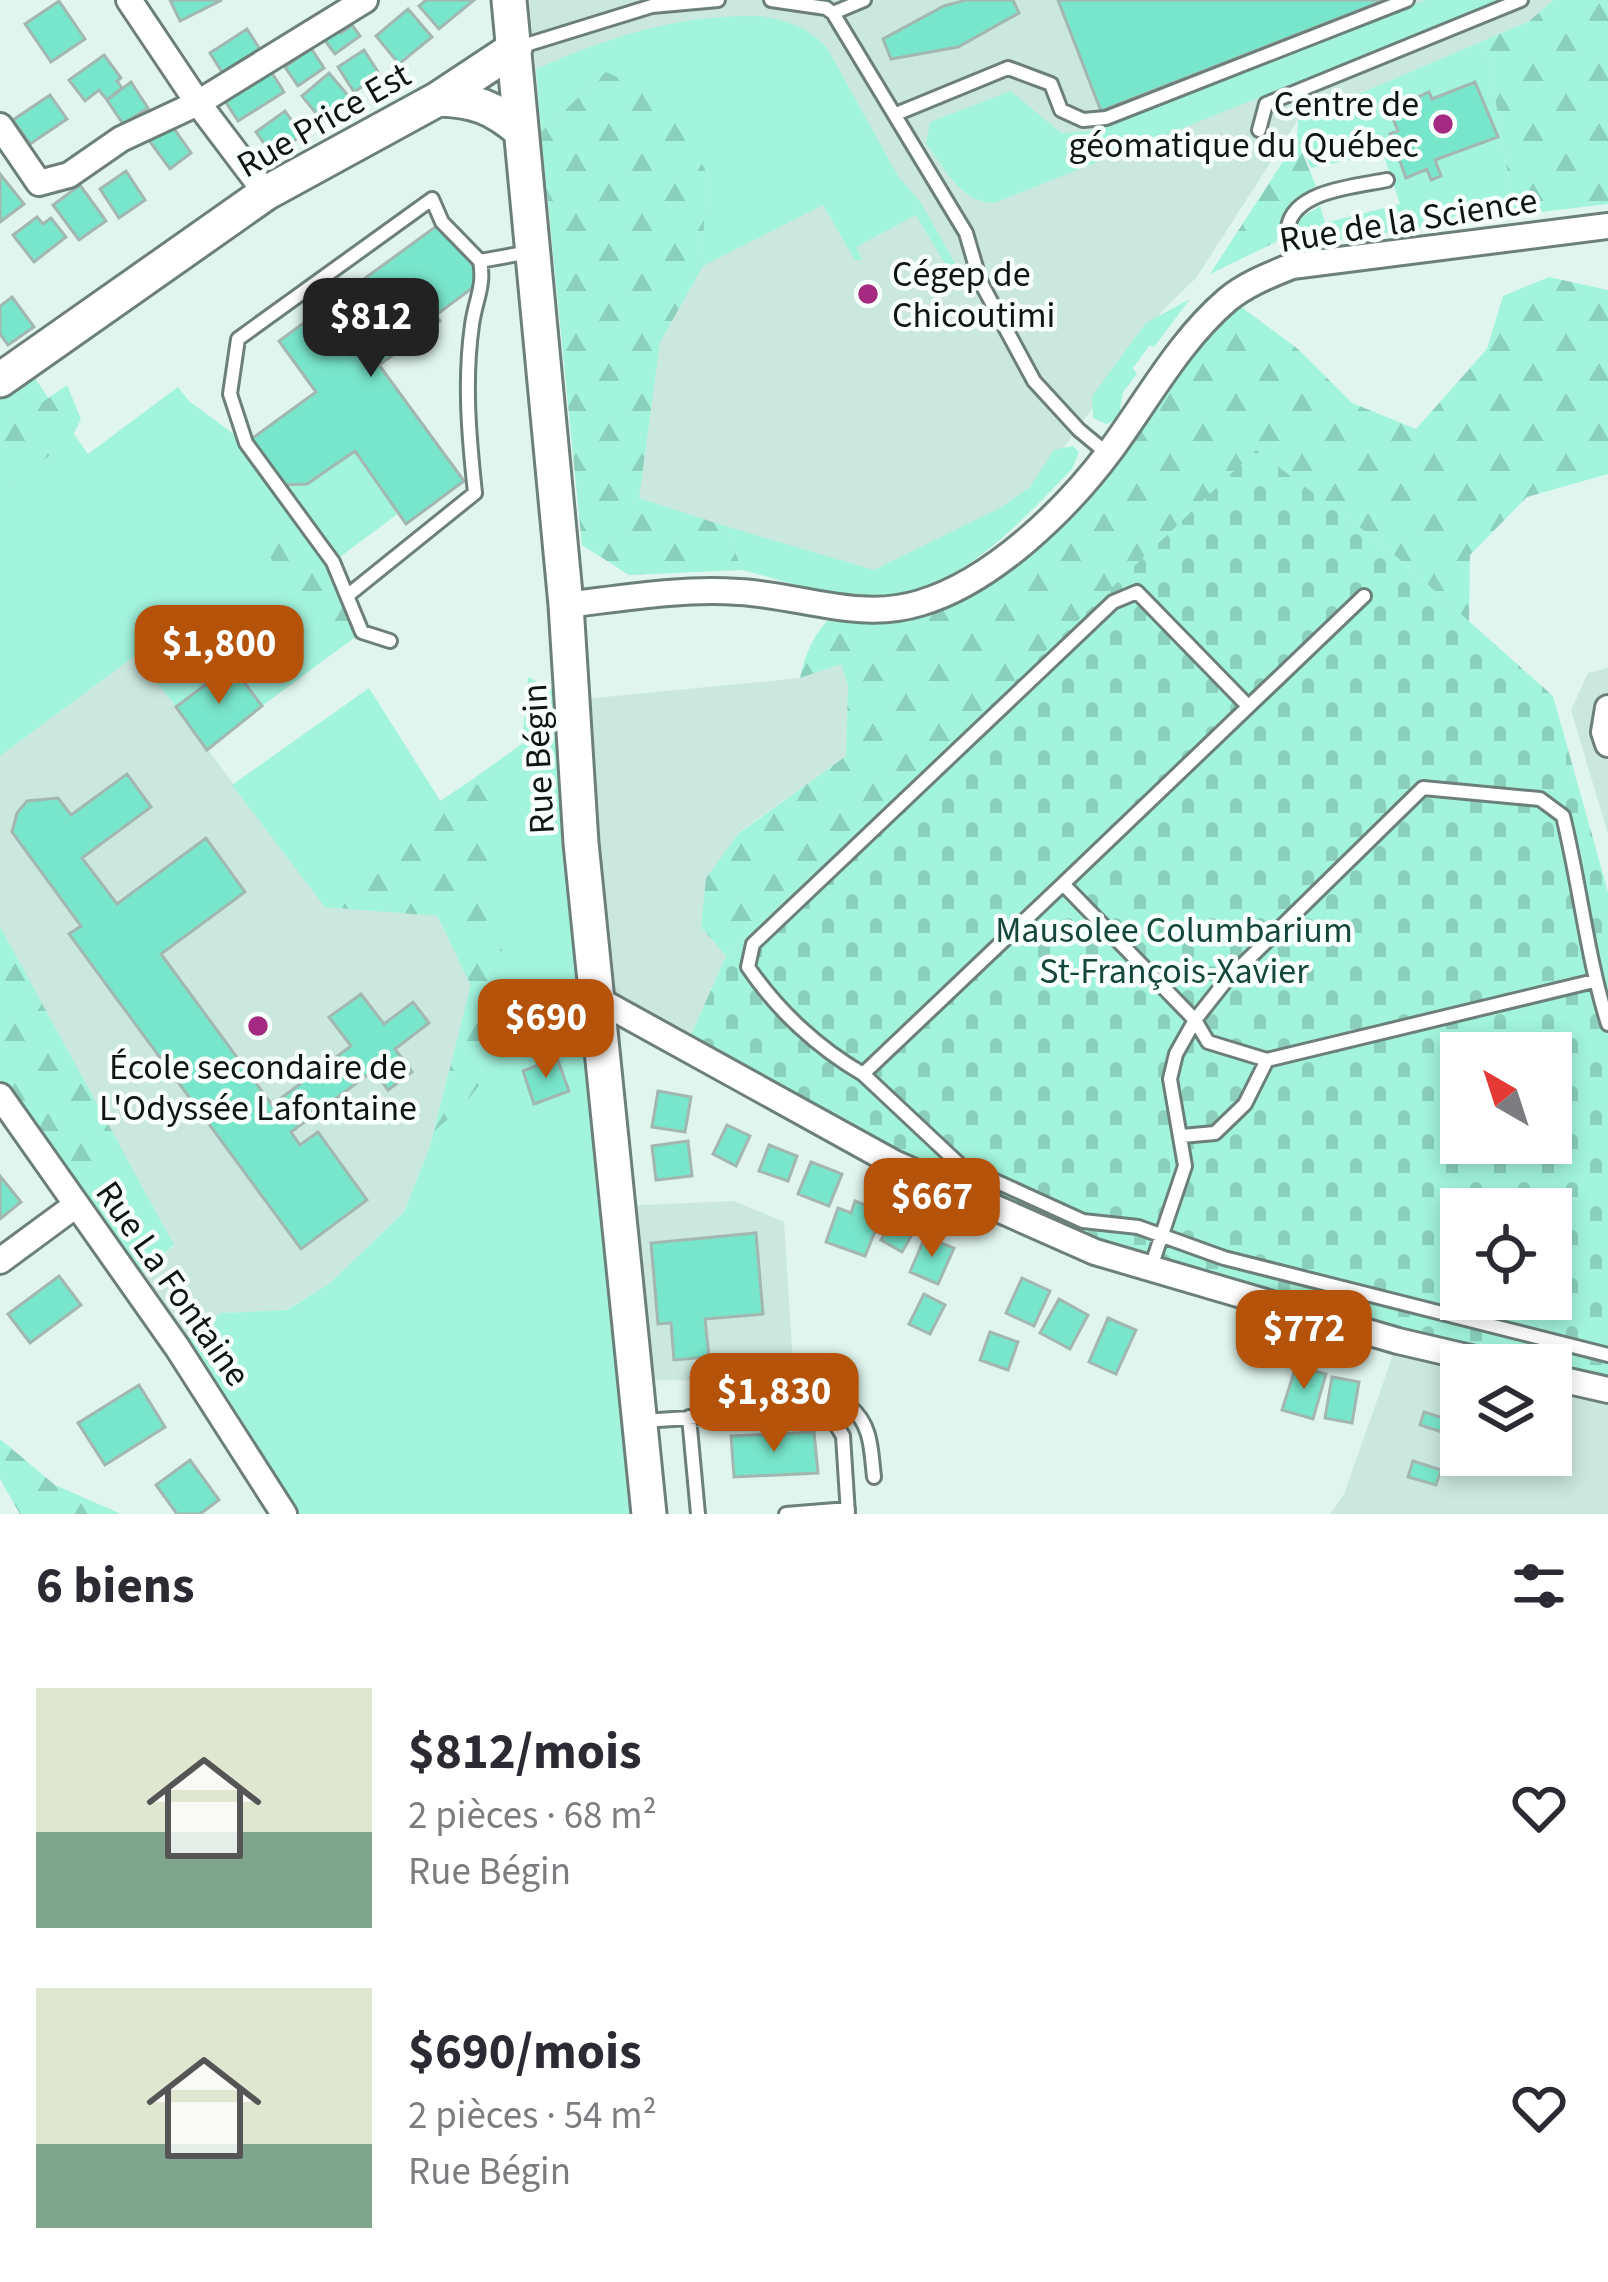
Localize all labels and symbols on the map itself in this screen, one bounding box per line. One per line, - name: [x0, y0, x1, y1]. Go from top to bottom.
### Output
- street label: Rue Price Est: [227, 50, 420, 191]
- place label: Centre de géomatique du Québec: [1069, 79, 1419, 171]
- marker: Centre de géomatique du Québec: [1430, 111, 1456, 137]
- street label: Rue de la Science: [1276, 175, 1541, 266]
- place label: Cégep de Chicoutimi: [892, 249, 1055, 341]
- pin: $812: [300, 278, 442, 380]
- marker: Cégep de Chicoutimi: [855, 281, 881, 307]
- pin: $1,800: [121, 605, 317, 707]
- street label: Rue Bégin: [509, 682, 568, 835]
- park label: Mausolee Columbarium St-François-Xavier: [995, 905, 1353, 997]
- pin: $690: [475, 979, 617, 1081]
- marker: École secondaire de L'Odyssée Lafontaine: [245, 1013, 271, 1039]
- north arrow: [1440, 1032, 1572, 1164]
- place label: École secondaire de L'Odyssée Lafontaine: [99, 1042, 417, 1134]
- pin: $667: [861, 1158, 1003, 1260]
- street label: Rue La Fontaine: [83, 1171, 263, 1397]
- pin: $772: [1233, 1290, 1375, 1392]
- pin: $1,830: [676, 1353, 872, 1455]

